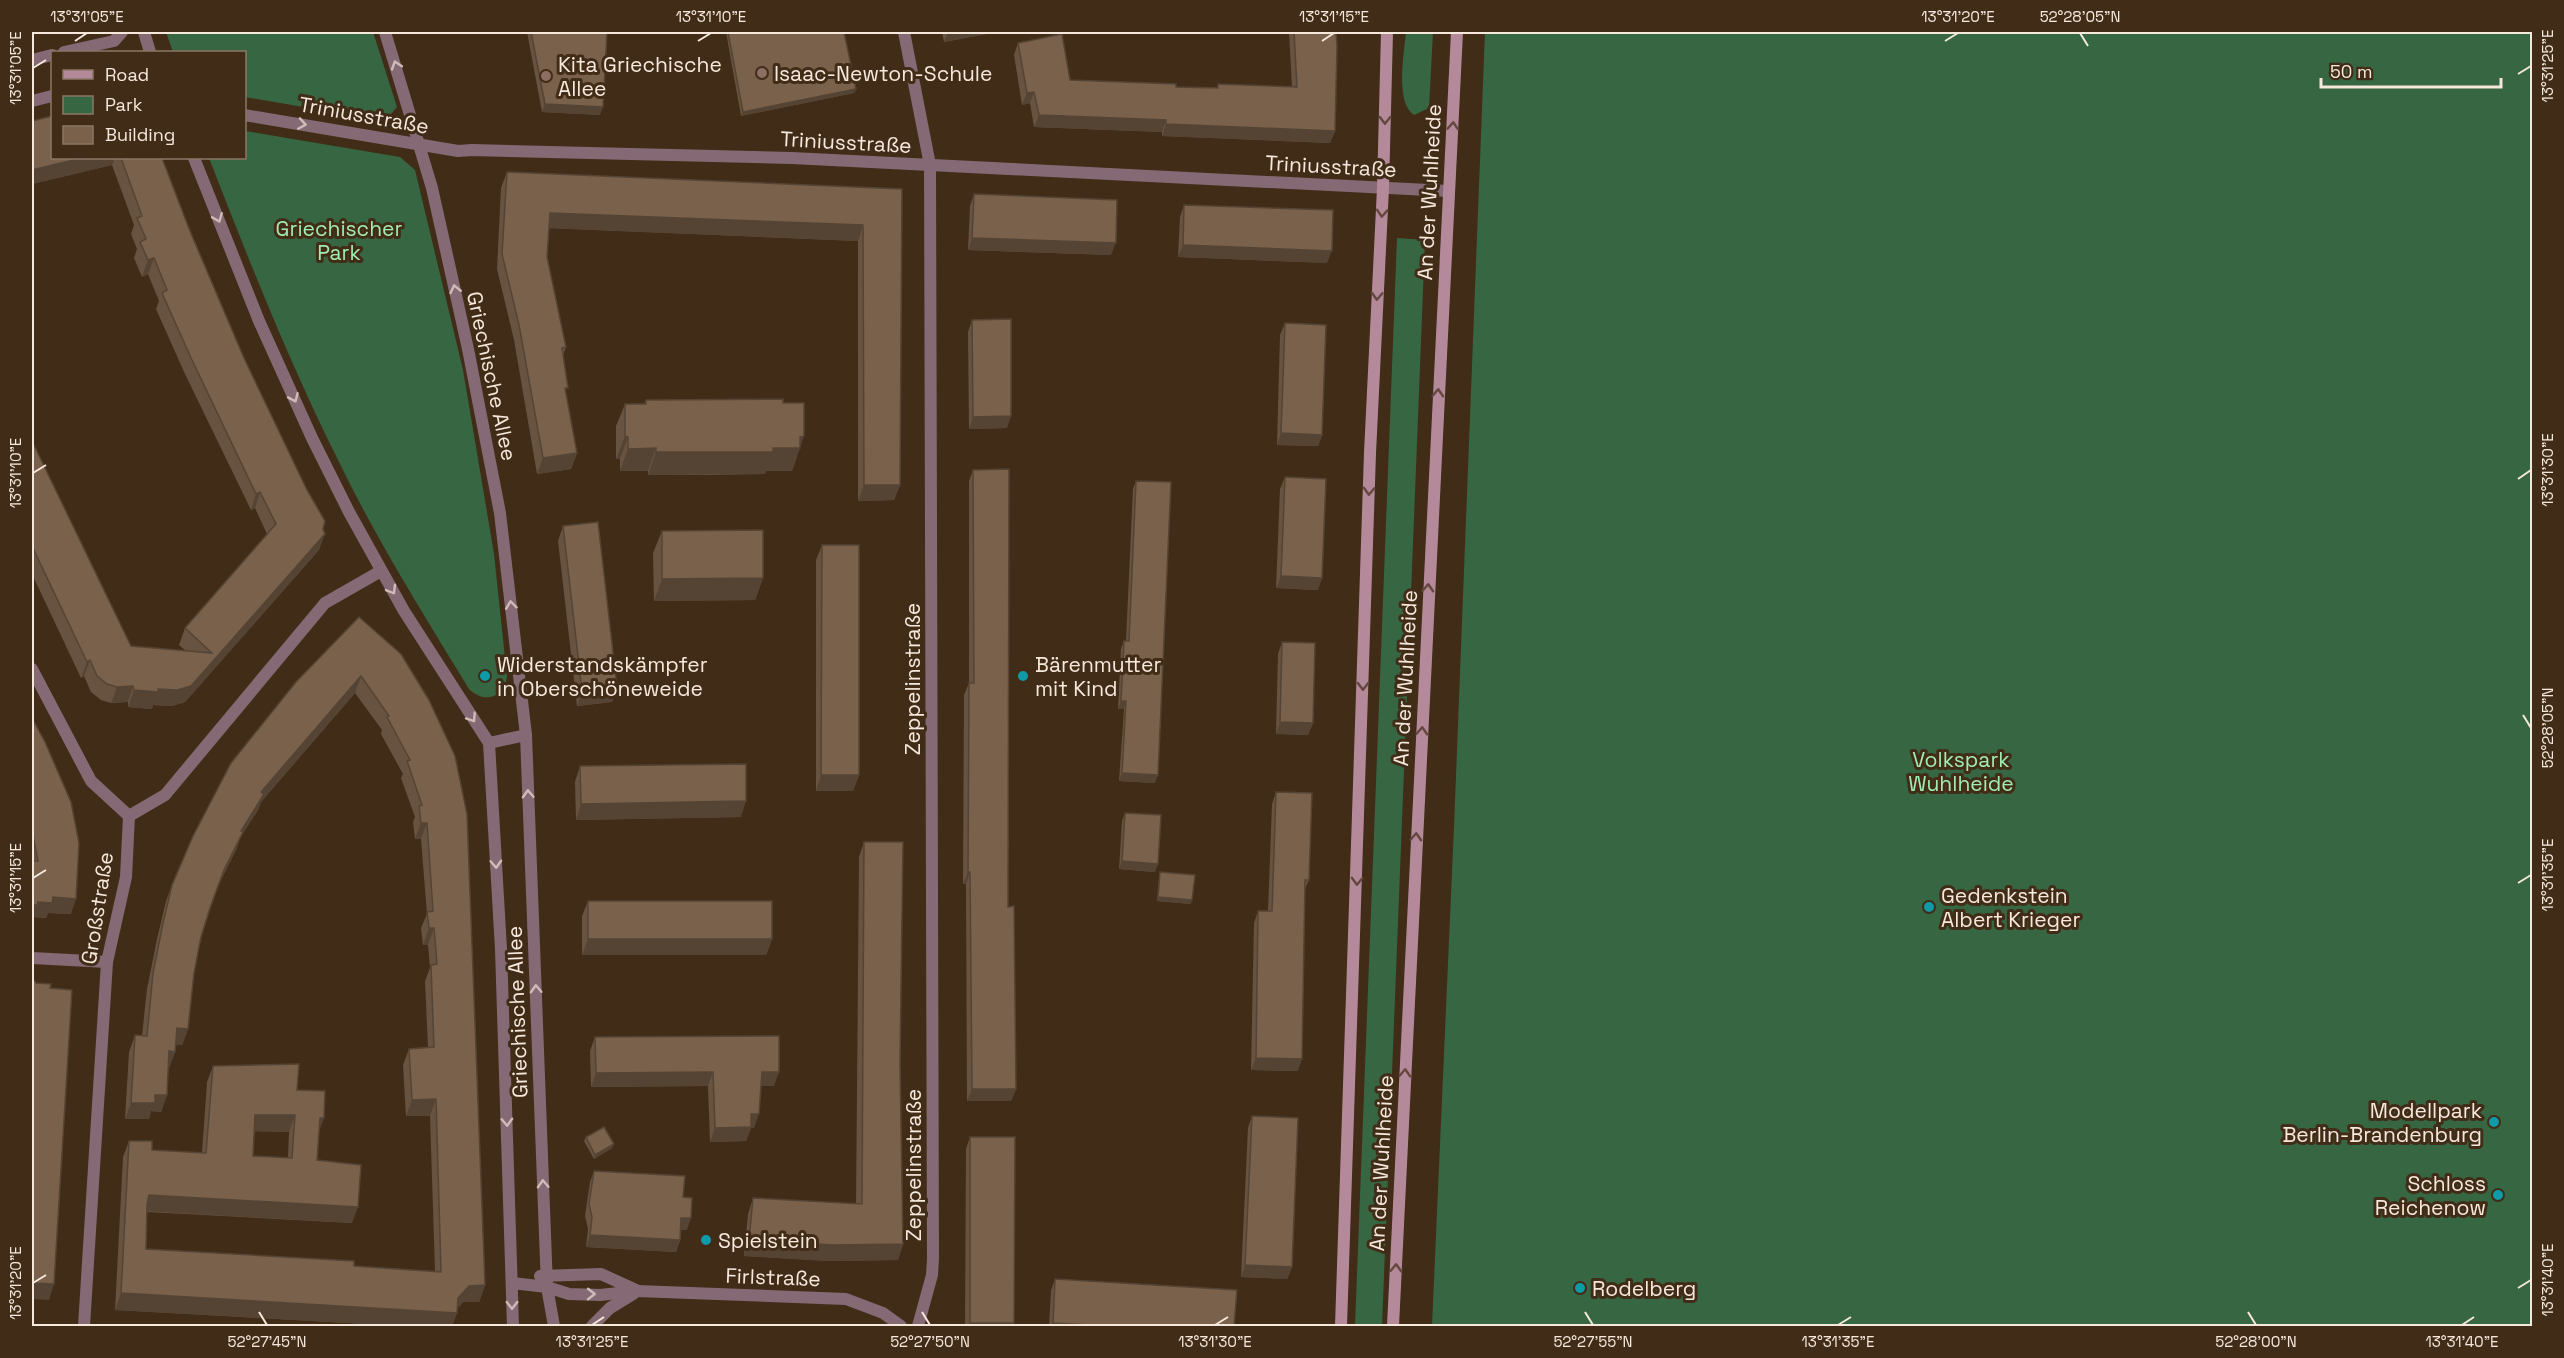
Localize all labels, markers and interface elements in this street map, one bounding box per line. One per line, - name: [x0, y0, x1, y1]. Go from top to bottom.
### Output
- text: 13°31'05"E: [50, 7, 124, 26]
- text: 13°31'10"E: [676, 7, 746, 26]
- text: 13°31'15"E: [1299, 7, 1369, 26]
- text: 13°31'20"E: [1921, 7, 1995, 26]
- text: 52°28'05"N: [2040, 7, 2120, 26]
- text: 13°31'25"E: [2538, 30, 2557, 102]
- text: 13°31'05"E: [6, 31, 25, 105]
- legend: [51, 51, 246, 159]
- place label: Kita Griechische Allee: [558, 51, 722, 102]
- scale bar: [2321, 51, 2501, 89]
- one-way arrow: [391, 60, 404, 71]
- place label: Isaac-Newton-Schule: [774, 60, 992, 87]
- text: 50 m: [2330, 60, 2372, 83]
- text: Road: [105, 63, 149, 86]
- marker: Isaac-Newton-Schule: [755, 66, 769, 80]
- marker: Kita Griechische Allee: [539, 69, 553, 83]
- street label: Triniusstraße: [297, 90, 431, 140]
- text: Park: [105, 93, 143, 116]
- street label: An der Wuhlheide: [1411, 103, 1447, 281]
- one-way arrow: [1379, 116, 1392, 125]
- one-way arrow: [298, 118, 307, 130]
- one-way arrow: [1446, 122, 1459, 131]
- text: Building: [105, 123, 175, 146]
- street label: Triniusstraße: [780, 125, 912, 159]
- street label: Triniusstraße: [1265, 149, 1397, 183]
- one-way arrow: [1375, 208, 1388, 217]
- one-way arrow: [211, 212, 223, 223]
- park label: Griechischer Park: [276, 215, 402, 266]
- one-way arrow: [449, 284, 462, 294]
- street label: Griechische Allee: [461, 289, 523, 463]
- one-way arrow: [1371, 291, 1384, 300]
- one-way arrow: [1432, 388, 1445, 397]
- one-way arrow: [286, 391, 298, 402]
- text: 13°31'30"E: [2538, 433, 2557, 507]
- text: 13°31'10"E: [6, 438, 25, 508]
- one-way arrow: [1363, 486, 1375, 495]
- one-way arrow: [1422, 583, 1435, 592]
- one-way arrow: [385, 584, 396, 594]
- street label: An der Wuhlheide: [1387, 589, 1423, 767]
- one-way arrow: [505, 600, 518, 609]
- street label: Zeppelinstraße: [899, 603, 926, 755]
- place label: Widerstandskämpfer in Oberschöneweide: [497, 651, 708, 702]
- place label: Bärenmutter mit Kind: [1035, 651, 1161, 702]
- marker: Widerstandskämpfer in Oberschöneweide: [478, 669, 492, 683]
- marker: Bärenmutter mit Kind: [1016, 669, 1030, 683]
- one-way arrow: [1357, 681, 1369, 690]
- text: 52°28'05"N: [2538, 688, 2557, 768]
- one-way arrow: [465, 712, 476, 723]
- one-way arrow: [1415, 726, 1428, 735]
- park label: Volkspark Wuhlheide: [1908, 746, 2014, 797]
- one-way arrow: [522, 789, 535, 798]
- one-way arrow: [1410, 832, 1423, 841]
- text: 13°31'35"E: [2538, 839, 2557, 911]
- text: 13°31'15"E: [6, 843, 25, 913]
- street label: Großstraße: [75, 850, 119, 966]
- one-way arrow: [489, 859, 502, 868]
- one-way arrow: [1350, 876, 1363, 885]
- place label: Gedenkstein Albert Krieger: [1941, 882, 2081, 933]
- marker: Gedenkstein Albert Krieger: [1922, 900, 1936, 914]
- street label: Griechische Allee: [501, 925, 533, 1099]
- one-way arrow: [529, 984, 542, 993]
- one-way arrow: [1398, 1069, 1411, 1078]
- street label: An der Wuhlheide: [1363, 1074, 1399, 1252]
- street label: Zeppelinstraße: [900, 1089, 927, 1241]
- place label: Modellpark Berlin-Brandenburg: [2282, 1097, 2482, 1148]
- marker: Modellpark Berlin-Brandenburg: [2487, 1115, 2501, 1129]
- one-way arrow: [500, 1117, 513, 1126]
- place label: Schloss Reichenow: [2375, 1170, 2486, 1221]
- one-way arrow: [536, 1179, 549, 1188]
- marker: Schloss Reichenow: [2491, 1188, 2505, 1202]
- place label: Spielstein: [718, 1227, 818, 1254]
- marker: Spielstein: [699, 1233, 713, 1247]
- text: 13°31'40"E: [2538, 1243, 2557, 1317]
- text: 13°31'20"E: [6, 1246, 25, 1320]
- street label: Firlstraße: [725, 1262, 821, 1292]
- one-way arrow: [1389, 1264, 1402, 1273]
- place label: Rodelberg: [1592, 1275, 1696, 1302]
- marker: Rodelberg: [1573, 1281, 1587, 1295]
- one-way arrow: [587, 1288, 596, 1301]
- one-way arrow: [506, 1300, 519, 1309]
- text: 52°27'45"N: [228, 1332, 306, 1351]
- text: 13°31'25"E: [556, 1332, 628, 1351]
- text: 52°27'50"N: [890, 1332, 970, 1351]
- text: 13°31'30"E: [1178, 1332, 1252, 1351]
- text: 52°27'55"N: [1553, 1332, 1633, 1351]
- text: 13°31'35"E: [1802, 1332, 1874, 1351]
- text: 52°28'00"N: [2215, 1332, 2297, 1351]
- text: 13°31'40"E: [2425, 1332, 2499, 1351]

